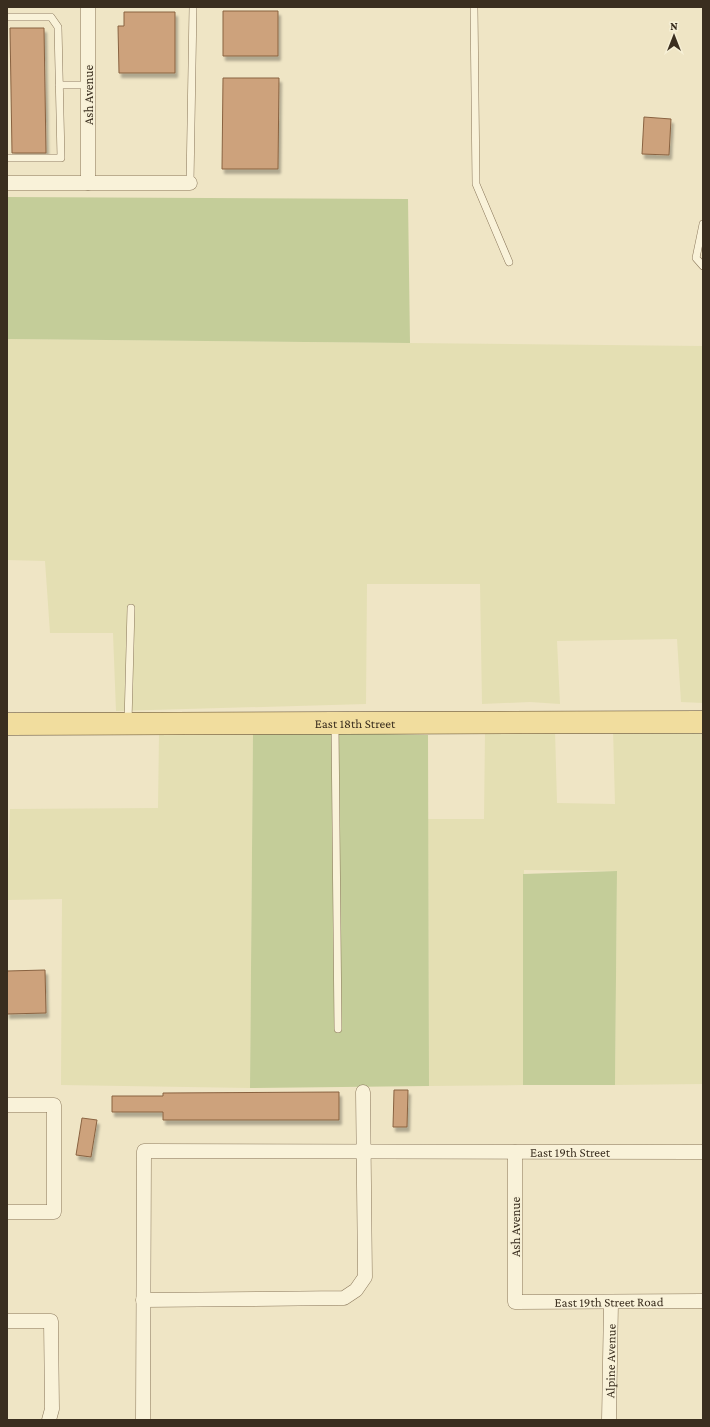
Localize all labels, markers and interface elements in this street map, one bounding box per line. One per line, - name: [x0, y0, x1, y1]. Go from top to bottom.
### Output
- north arrow: [654, 16, 694, 56]
- text: N: [670, 20, 678, 32]
- street label: Ash Avenue: [81, 65, 96, 125]
- street label: East 18th Street: [315, 715, 396, 731]
- street label: East 19th Street: [530, 1144, 611, 1159]
- street label: Ash Avenue: [508, 1197, 523, 1257]
- street label: East 19th Street Road: [554, 1294, 664, 1309]
- street label: Alpine Avenue: [602, 1323, 618, 1398]

